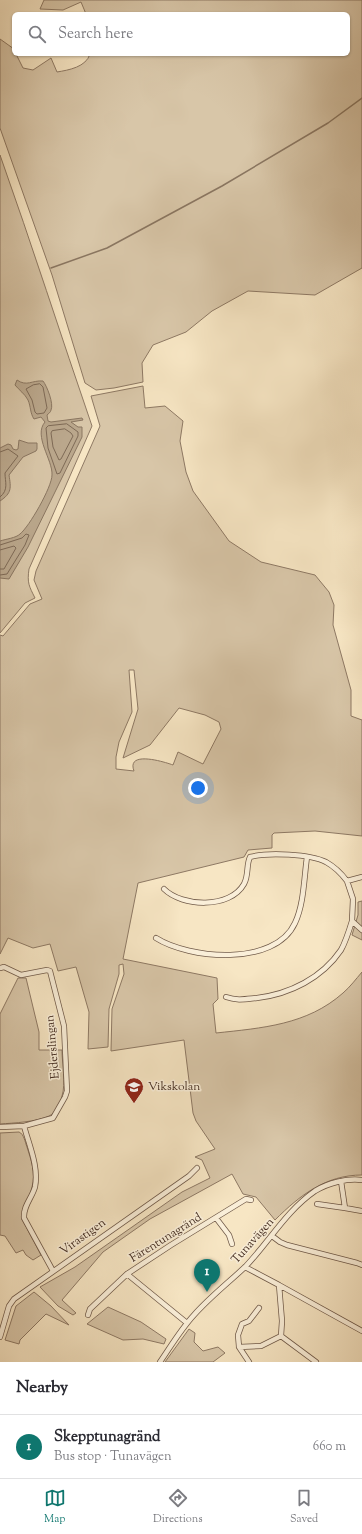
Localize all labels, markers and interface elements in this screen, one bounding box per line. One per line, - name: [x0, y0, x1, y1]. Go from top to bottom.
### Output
- search box: [12, 12, 350, 56]
- icon: search: [26, 23, 48, 45]
- text: Search here: [58, 24, 133, 45]
- your location: [188, 778, 208, 798]
- street label: Ejderslingan: [41, 1014, 65, 1080]
- school or university icon: Vikskolan: [123, 1076, 145, 1104]
- place label: Vikskolan: [148, 1078, 200, 1096]
- street label: Färentunagränd: [126, 1209, 206, 1267]
- street label: Virastigen: [56, 1214, 110, 1260]
- street label: Tunavägen: [227, 1214, 279, 1268]
- pin: 1: [194, 1259, 220, 1292]
- text: Nearby: [16, 1376, 68, 1400]
- text: Skepptunagränd: [54, 1427, 161, 1448]
- text: 1: [27, 1438, 31, 1456]
- text: 660 m: [313, 1438, 346, 1456]
- text: Bus stop · Tunavägen: [54, 1448, 172, 1466]
- tab: Map: [44, 1487, 66, 1527]
- tab: Directions: [153, 1487, 203, 1527]
- tab: Saved: [290, 1487, 318, 1527]

